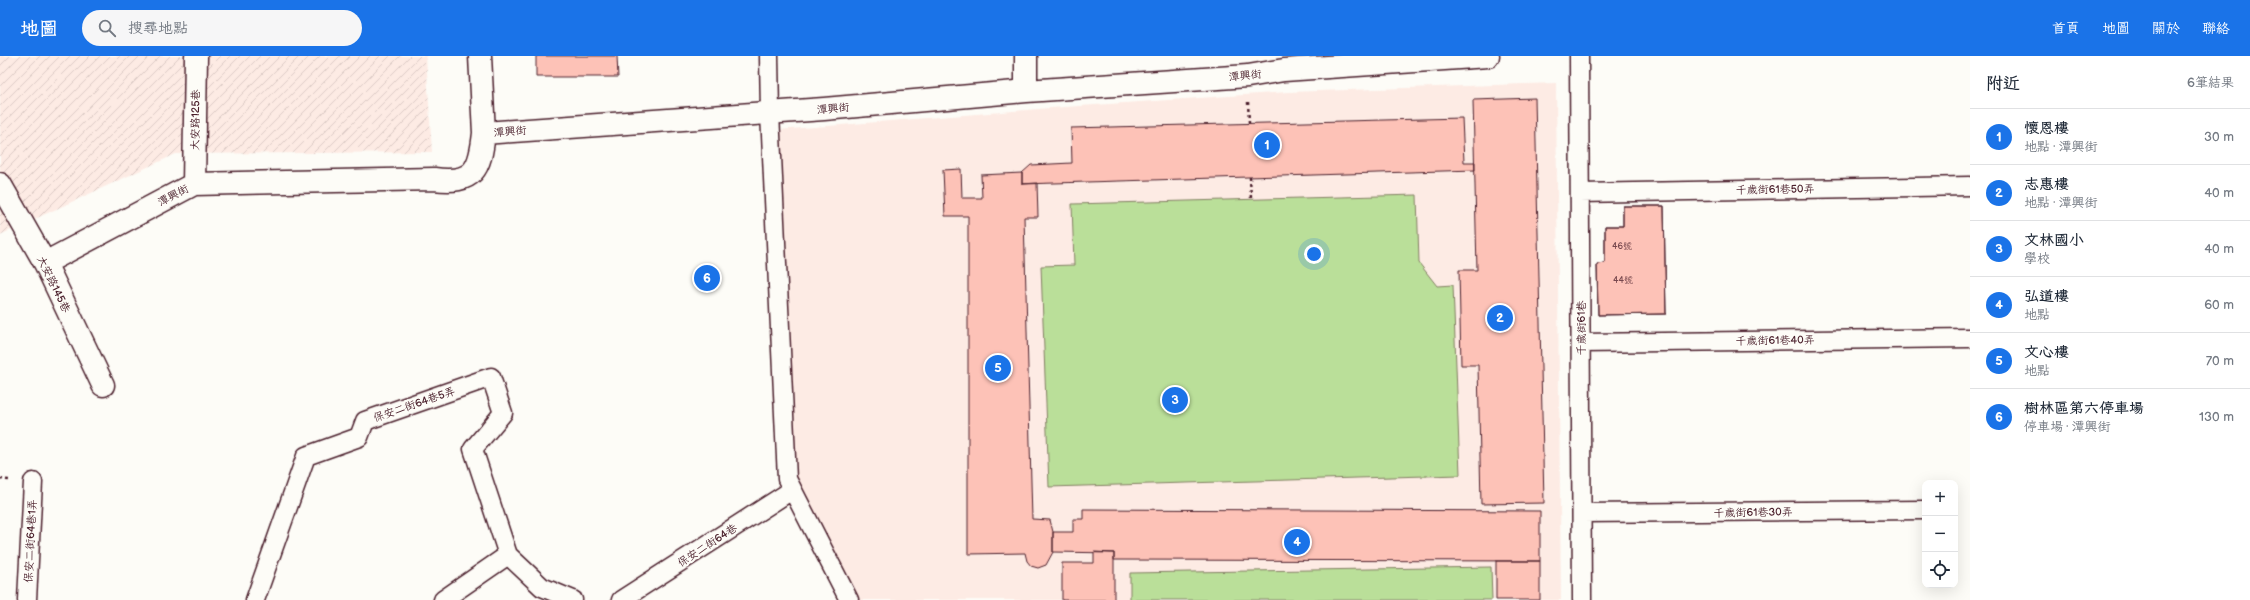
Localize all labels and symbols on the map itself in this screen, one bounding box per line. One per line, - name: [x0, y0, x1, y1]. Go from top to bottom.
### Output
- street label: 潭興街: [1228, 67, 1263, 84]
- street label: 大安路125巷: [188, 89, 203, 151]
- street label: 潭興街: [816, 100, 851, 116]
- street label: 潭興街: [493, 124, 528, 139]
- pin: 1: [1254, 130, 1280, 160]
- street label: 潭興街: [156, 181, 192, 209]
- street label: 千歲街61巷50弄: [1736, 182, 1814, 197]
- house number: 46號: [1612, 241, 1632, 252]
- your location: [1304, 244, 1324, 264]
- street label: 大安路145巷: [34, 254, 73, 315]
- pin: 6: [694, 263, 720, 293]
- house number: 44號: [1613, 275, 1633, 286]
- street label: 千歲街61巷: [1575, 301, 1588, 355]
- pin: 2: [1487, 303, 1513, 333]
- street label: 千歲街61巷40弄: [1735, 333, 1815, 348]
- pin: 5: [985, 353, 1011, 383]
- street label: 保安二街64巷5弄: [372, 384, 457, 425]
- pin: 3: [1162, 385, 1188, 415]
- street label: 保安二街64巷1弄: [22, 499, 39, 583]
- street label: 千歲街61巷30弄: [1713, 505, 1793, 520]
- street label: 保安二街64巷: [675, 521, 740, 570]
- pin: 4: [1284, 527, 1310, 557]

